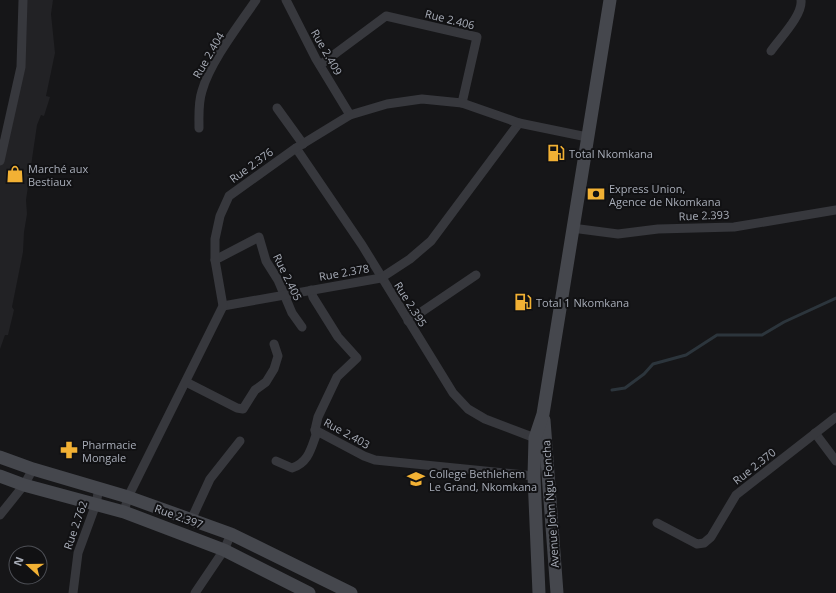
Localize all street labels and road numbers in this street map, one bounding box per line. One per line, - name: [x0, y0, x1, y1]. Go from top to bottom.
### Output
- street label: Rue 2.406: [424, 6, 476, 32]
- street label: Rue 2.409: [308, 26, 346, 78]
- street label: Rue 2.404: [189, 29, 228, 81]
- street label: Rue 2.376: [226, 144, 276, 186]
- street label: Rue 2.393: [678, 207, 730, 223]
- street label: Rue 2.405: [270, 251, 306, 303]
- street label: Rue 2.378: [318, 260, 370, 284]
- street label: Rue 2.395: [391, 279, 431, 329]
- street label: Rue 2.403: [321, 414, 373, 452]
- street label: Avenue John Ngu Foncha: [538, 440, 562, 568]
- street label: Rue 2.370: [729, 445, 779, 487]
- street label: Rue 2.762: [60, 499, 90, 551]
- street label: Rue 2.397: [153, 500, 205, 532]

